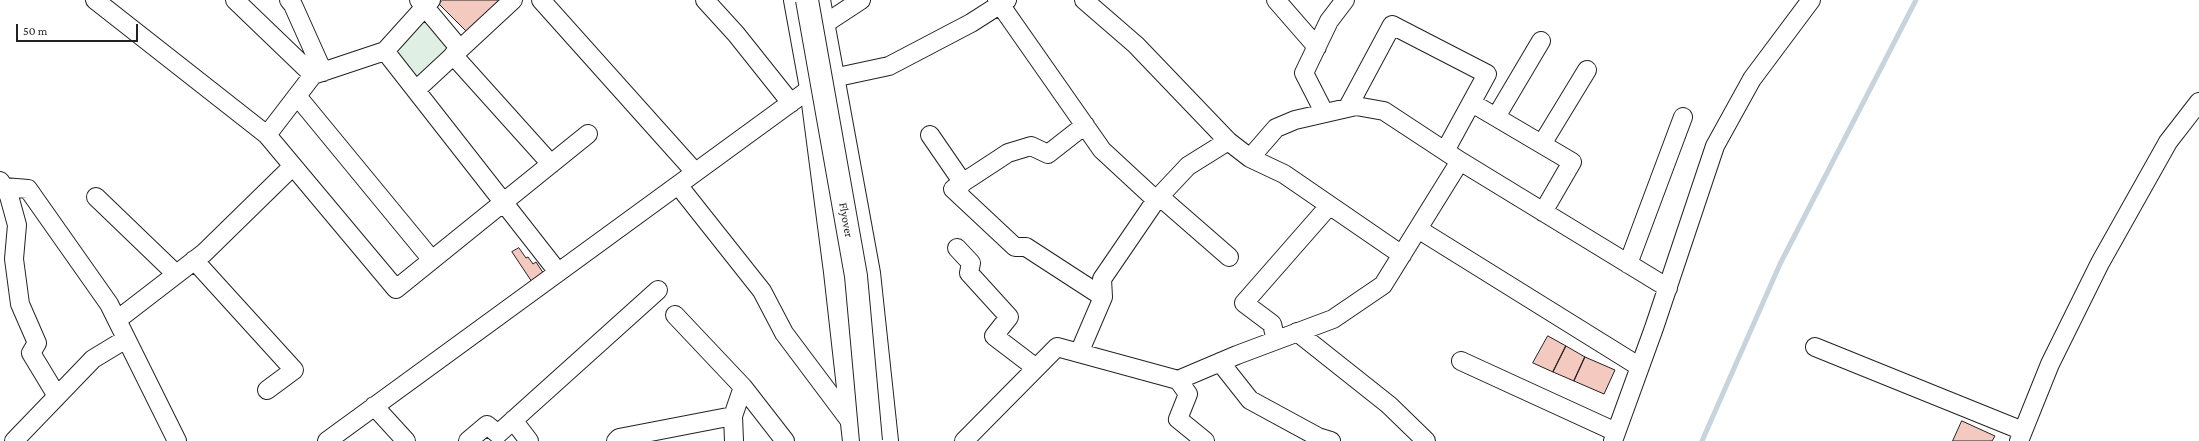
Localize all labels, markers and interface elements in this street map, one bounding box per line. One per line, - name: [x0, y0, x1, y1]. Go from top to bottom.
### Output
- scale bar: [18, 16, 140, 42]
- text: 50 m: [23, 24, 47, 38]
- street label: Flyover: [836, 201, 856, 239]

